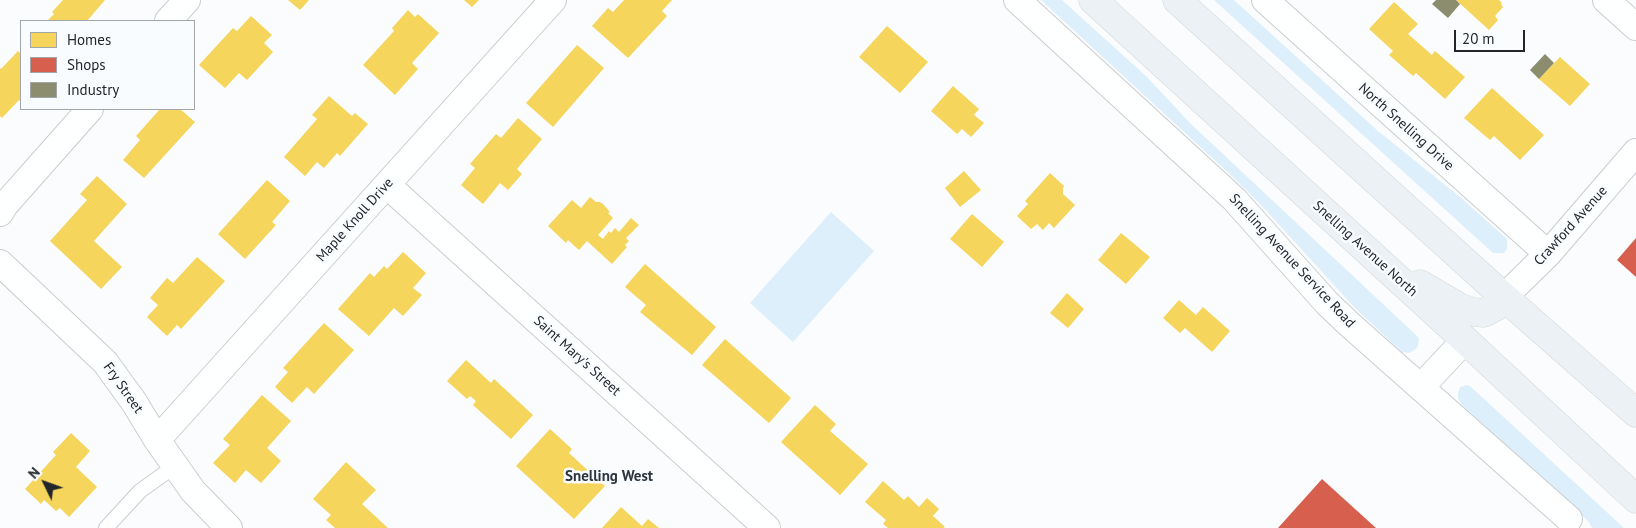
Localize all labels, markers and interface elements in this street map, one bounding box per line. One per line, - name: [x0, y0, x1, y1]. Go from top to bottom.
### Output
- legend: [20, 20, 195, 110]
- scale bar: [1456, 20, 1527, 52]
- text: 20 m: [1462, 29, 1495, 48]
- text: Homes: [67, 30, 111, 49]
- text: Shops: [67, 55, 106, 74]
- text: Industry: [67, 80, 119, 99]
- street label: North Snelling Drive: [1355, 80, 1457, 174]
- street label: Maple Knoll Drive: [313, 175, 397, 265]
- street label: Crawford Avenue: [1531, 183, 1611, 269]
- street label: Snelling Avenue Service Road: [1226, 191, 1358, 331]
- street label: Snelling Avenue North: [1309, 198, 1421, 300]
- street label: Saint Mary's Street: [530, 313, 624, 399]
- street label: Fry Street: [99, 359, 147, 417]
- north arrow: [20, 458, 70, 508]
- text: N: [24, 464, 44, 482]
- district label: Snelling West: [565, 468, 653, 486]

